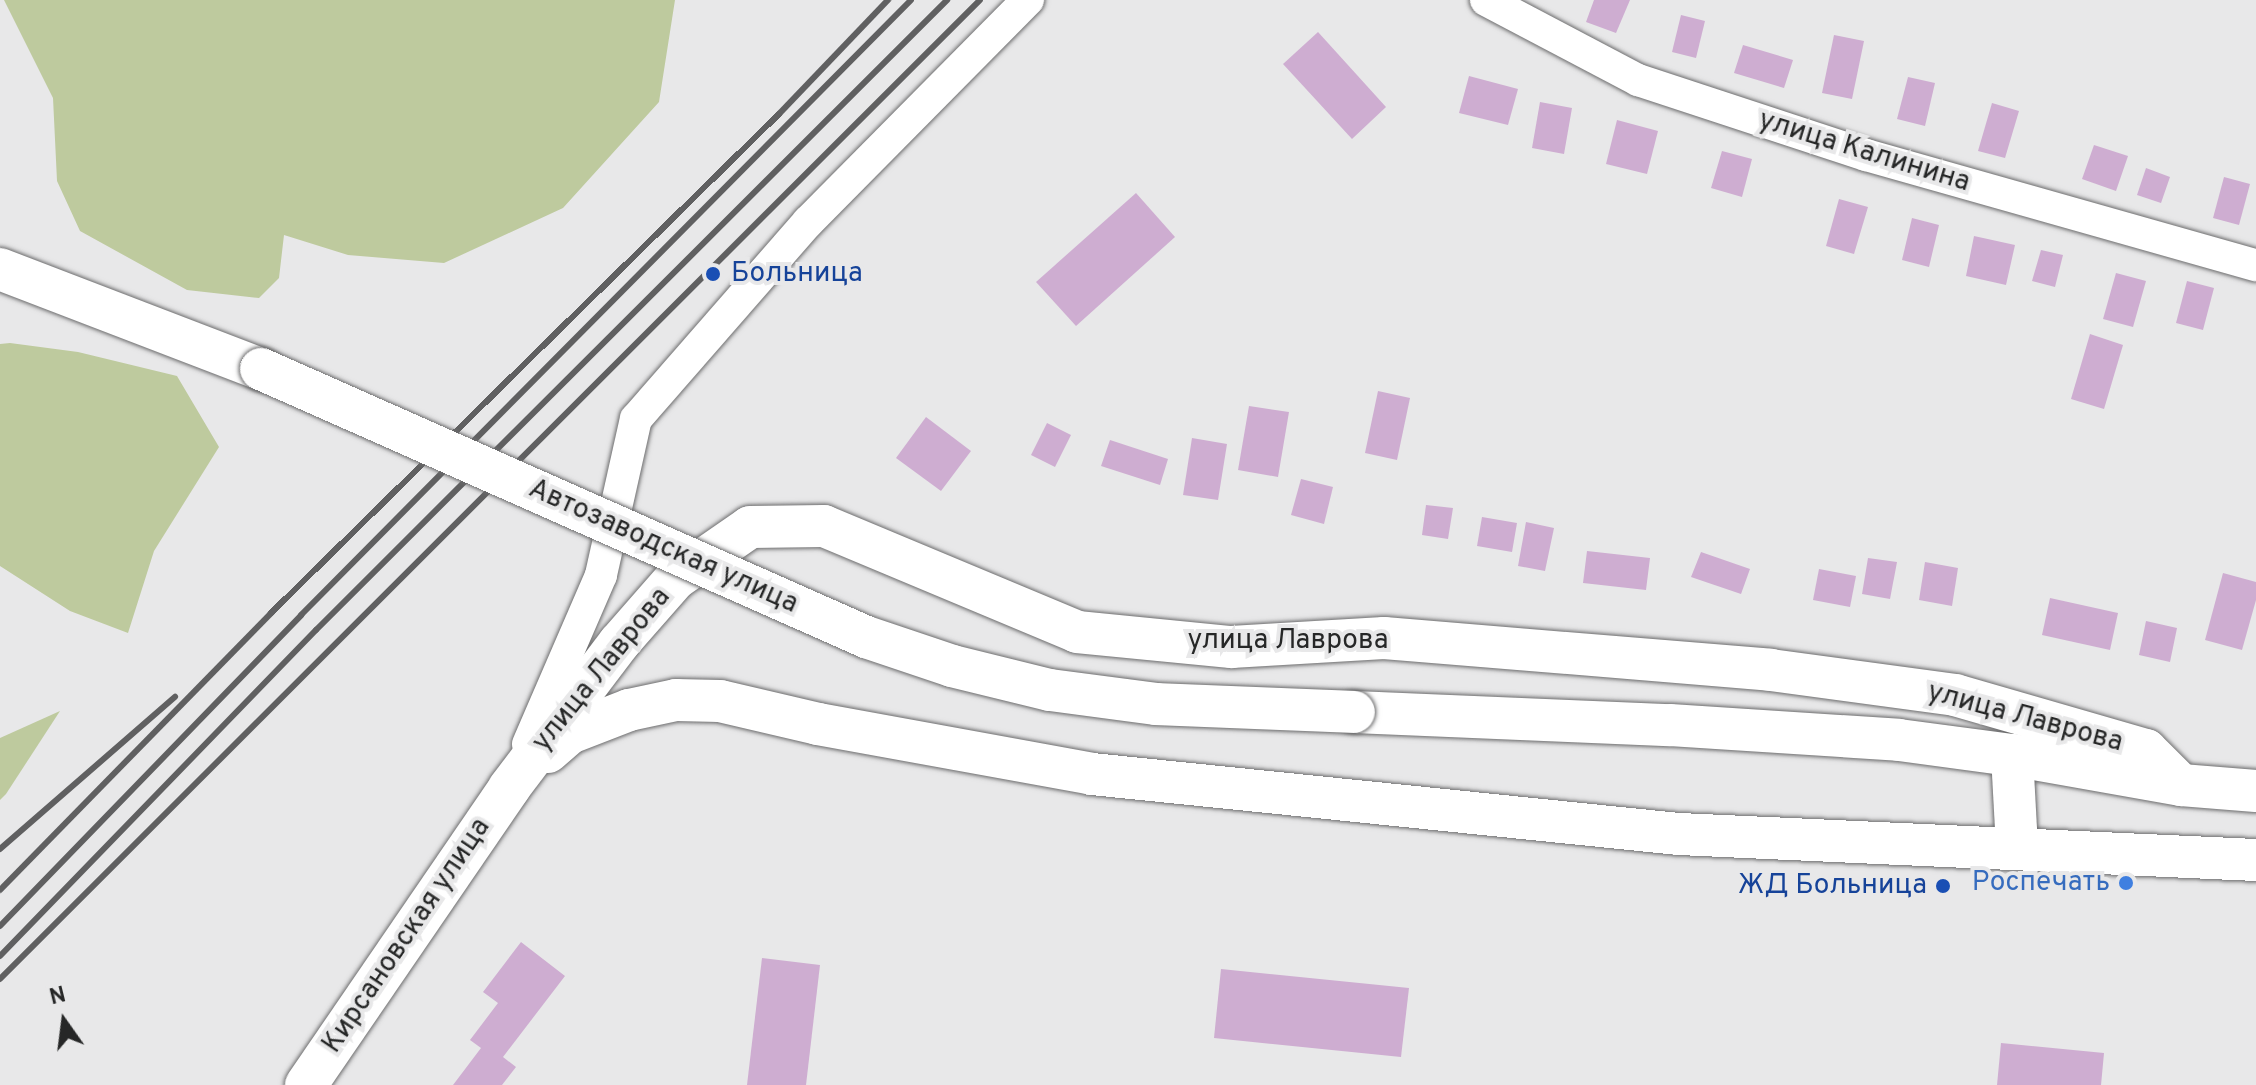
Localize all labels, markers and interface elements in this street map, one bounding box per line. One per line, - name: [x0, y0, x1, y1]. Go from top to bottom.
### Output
- street label: улица Калинина: [1754, 104, 1974, 200]
- place label: Больница: [731, 257, 863, 291]
- marker: Больница: [702, 263, 724, 285]
- street label: Автозаводская улица: [523, 472, 803, 622]
- street label: улица Лаврова: [526, 581, 678, 759]
- street label: улица Лаврова: [1187, 624, 1389, 658]
- street label: улица Лаврова: [1924, 676, 2126, 760]
- street label: Кирсановская улица: [316, 812, 498, 1060]
- place label: Роспечать: [1972, 866, 2110, 900]
- place label: ЖД Больница: [1738, 869, 1927, 903]
- marker: Роспечать: [2117, 874, 2135, 892]
- marker: ЖД Больница: [1934, 877, 1952, 895]
- north arrow: [24, 981, 104, 1061]
- text: N: [47, 982, 69, 1012]

